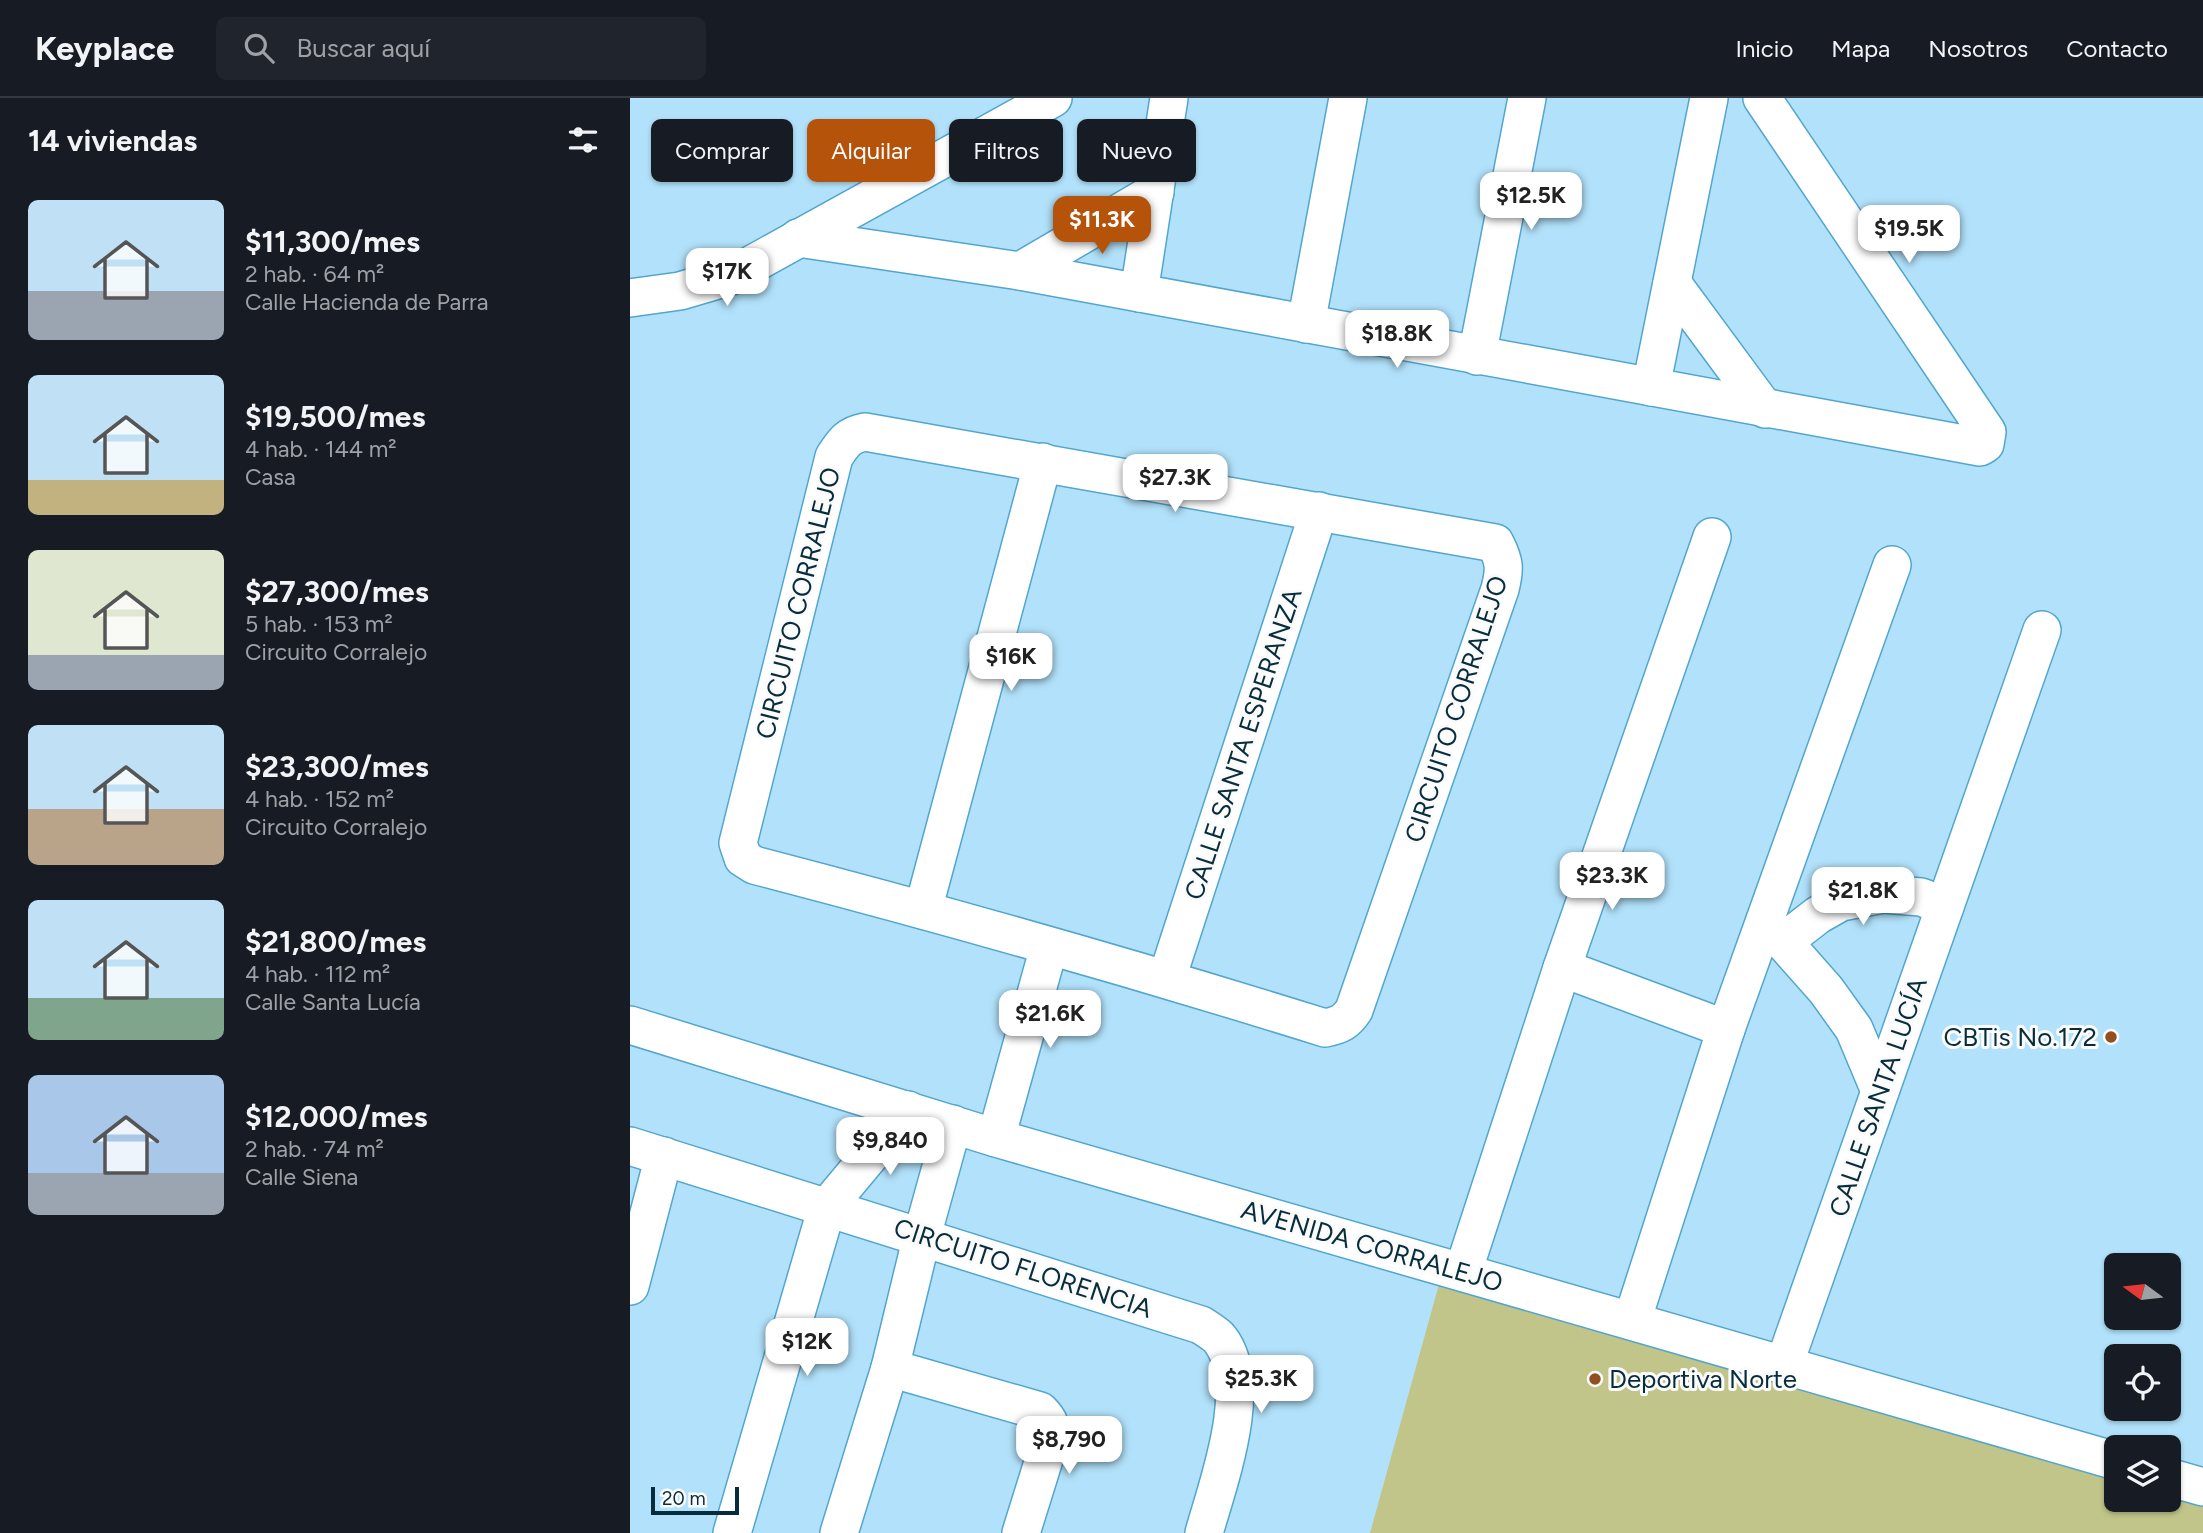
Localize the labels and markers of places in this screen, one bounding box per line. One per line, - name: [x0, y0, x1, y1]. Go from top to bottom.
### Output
- pin: $12.5K: [1474, 172, 1588, 232]
- pin: $11.3K: [1045, 197, 1159, 256]
- pin: $19.5K: [1852, 206, 1966, 265]
- pin: $17K: [686, 248, 768, 308]
- pin: $18.8K: [1340, 310, 1454, 370]
- pin: $27.3K: [1118, 454, 1232, 514]
- pin: $16K: [970, 634, 1052, 693]
- pin: $23.3K: [1555, 852, 1669, 912]
- pin: $21.8K: [1806, 868, 1920, 927]
- pin: $21.6K: [993, 990, 1107, 1050]
- place label: CBTis No.172: [1944, 1021, 2097, 1053]
- marker: CBTis No.172: [2103, 1029, 2119, 1045]
- pin: $9,840: [833, 1118, 947, 1177]
- pin: $12K: [766, 1318, 848, 1378]
- pin: $25.3K: [1204, 1356, 1318, 1415]
- place label: Deportiva Norte: [1609, 1363, 1797, 1395]
- marker: Deportiva Norte: [1587, 1371, 1603, 1387]
- pin: $8,790: [1012, 1416, 1126, 1476]

